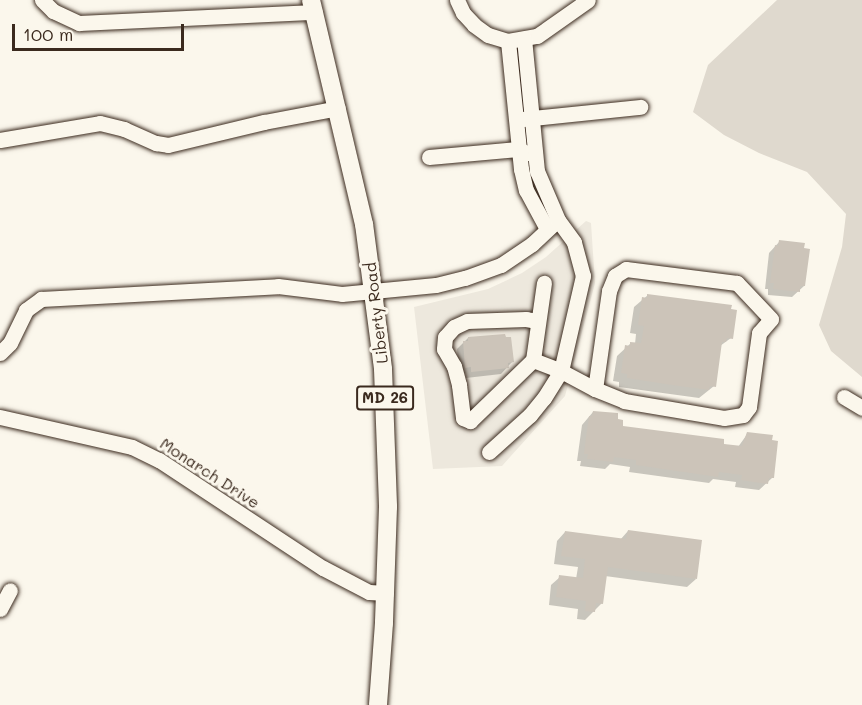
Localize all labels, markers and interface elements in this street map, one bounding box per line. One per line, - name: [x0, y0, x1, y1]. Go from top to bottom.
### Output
- scale bar: [15, 12, 188, 50]
- text: 100 m: [23, 22, 73, 46]
- street label: Liberty Road: [360, 261, 392, 365]
- road number: MD 26: [355, 386, 415, 410]
- street label: Monarch Drive: [157, 434, 263, 512]

